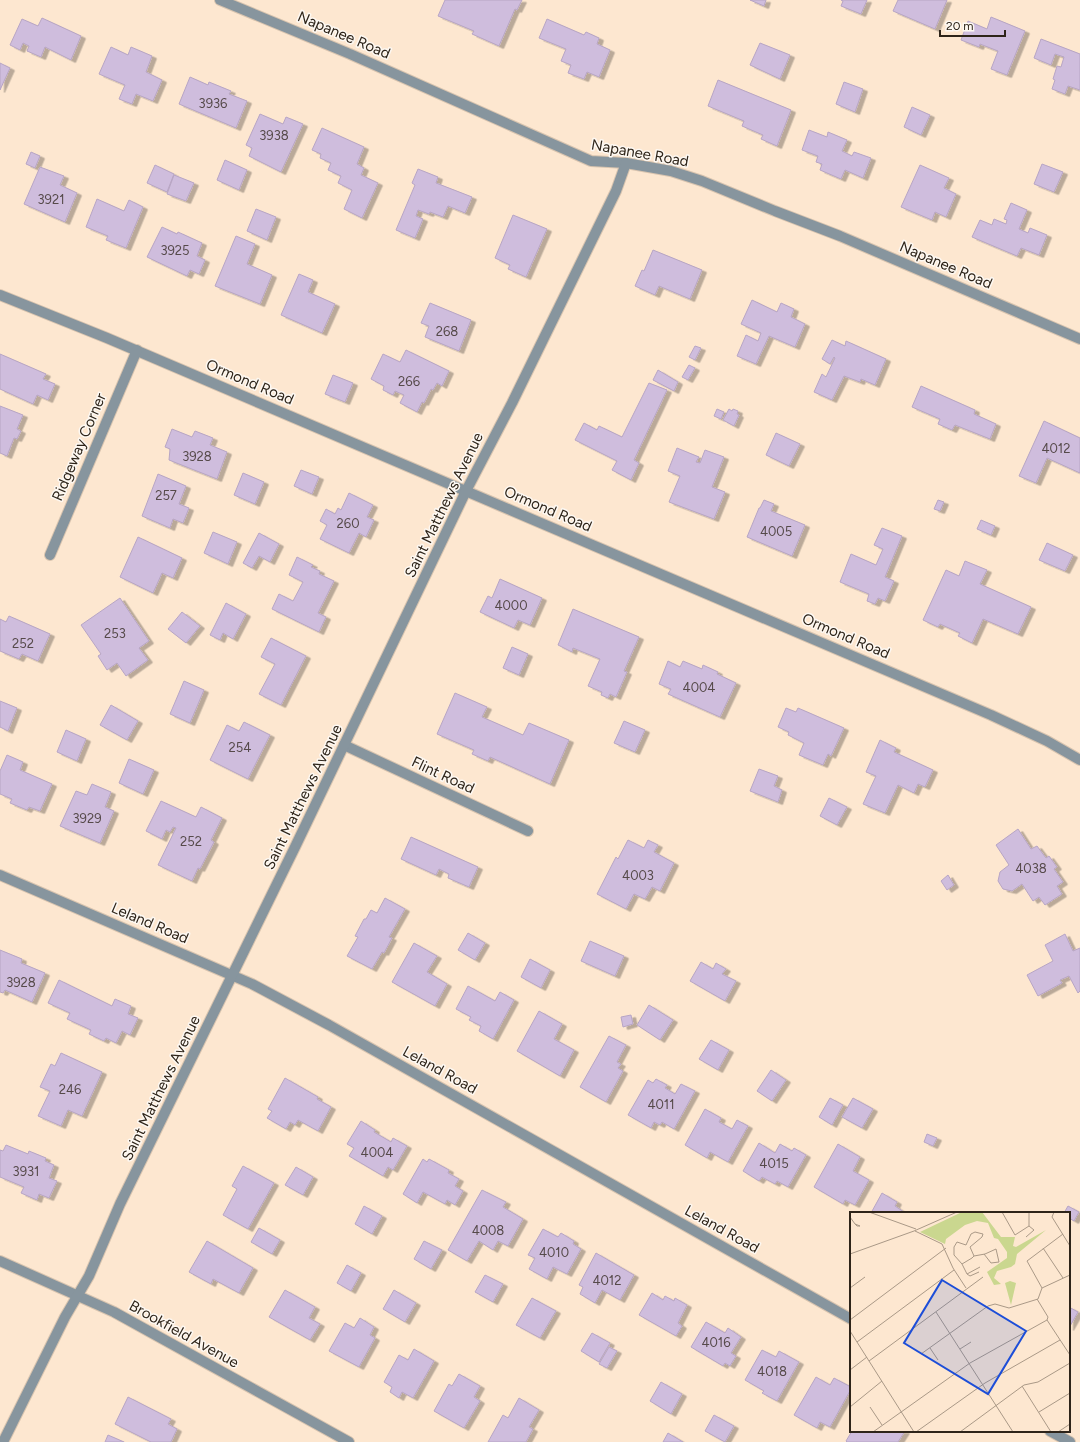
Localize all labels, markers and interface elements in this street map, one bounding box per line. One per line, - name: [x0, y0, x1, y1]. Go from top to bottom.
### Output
- street label: Napanee Road: [295, 7, 393, 63]
- scale bar: [940, 12, 1005, 38]
- text: 20 m: [946, 19, 974, 33]
- house number: 3936: [199, 96, 227, 111]
- house number: 3938: [259, 128, 289, 143]
- street label: Napanee Road: [590, 136, 690, 170]
- house number: 3921: [37, 192, 65, 207]
- street label: Napanee Road: [897, 237, 995, 293]
- house number: 3925: [160, 243, 190, 258]
- house number: 268: [436, 324, 458, 339]
- street label: Ormond Road: [203, 355, 297, 409]
- house number: 266: [398, 374, 420, 389]
- street label: Ridgeway Corner: [48, 390, 110, 504]
- street label: Saint Matthews Avenue: [401, 429, 487, 581]
- house number: 4012: [1041, 441, 1071, 456]
- house number: 3928: [182, 449, 212, 464]
- street label: Ormond Road: [501, 482, 595, 536]
- house number: 257: [155, 488, 177, 503]
- house number: 260: [337, 516, 359, 531]
- house number: 4005: [760, 524, 792, 539]
- house number: 4000: [494, 598, 528, 613]
- street label: Ormond Road: [799, 609, 893, 663]
- house number: 253: [104, 626, 126, 641]
- house number: 252: [12, 636, 34, 651]
- house number: 4004: [683, 680, 715, 695]
- street label: Saint Matthews Avenue: [260, 721, 346, 873]
- house number: 254: [229, 740, 251, 755]
- street label: Flint Road: [409, 753, 477, 797]
- house number: 3929: [72, 811, 102, 826]
- house number: 252: [180, 834, 202, 849]
- house number: 4038: [1015, 861, 1047, 876]
- house number: 4003: [622, 868, 654, 883]
- street label: Leland Road: [109, 899, 191, 947]
- house number: 3928: [6, 975, 36, 990]
- street label: Saint Matthews Avenue: [118, 1012, 204, 1164]
- street label: Leland Road: [400, 1042, 480, 1098]
- house number: 246: [59, 1082, 81, 1097]
- house number: 4011: [647, 1097, 675, 1112]
- house number: 4004: [361, 1145, 393, 1160]
- house number: 4015: [759, 1156, 789, 1171]
- house number: 3931: [13, 1164, 39, 1179]
- street label: Leland Road: [682, 1201, 762, 1257]
- inset map: [850, 1212, 1070, 1432]
- house number: 4008: [472, 1223, 504, 1238]
- house number: 4010: [539, 1245, 569, 1260]
- house number: 4012: [592, 1273, 622, 1288]
- street label: Brookfield Avenue: [126, 1296, 242, 1372]
- house number: 4016: [701, 1335, 731, 1350]
- house number: 4018: [757, 1364, 787, 1379]

